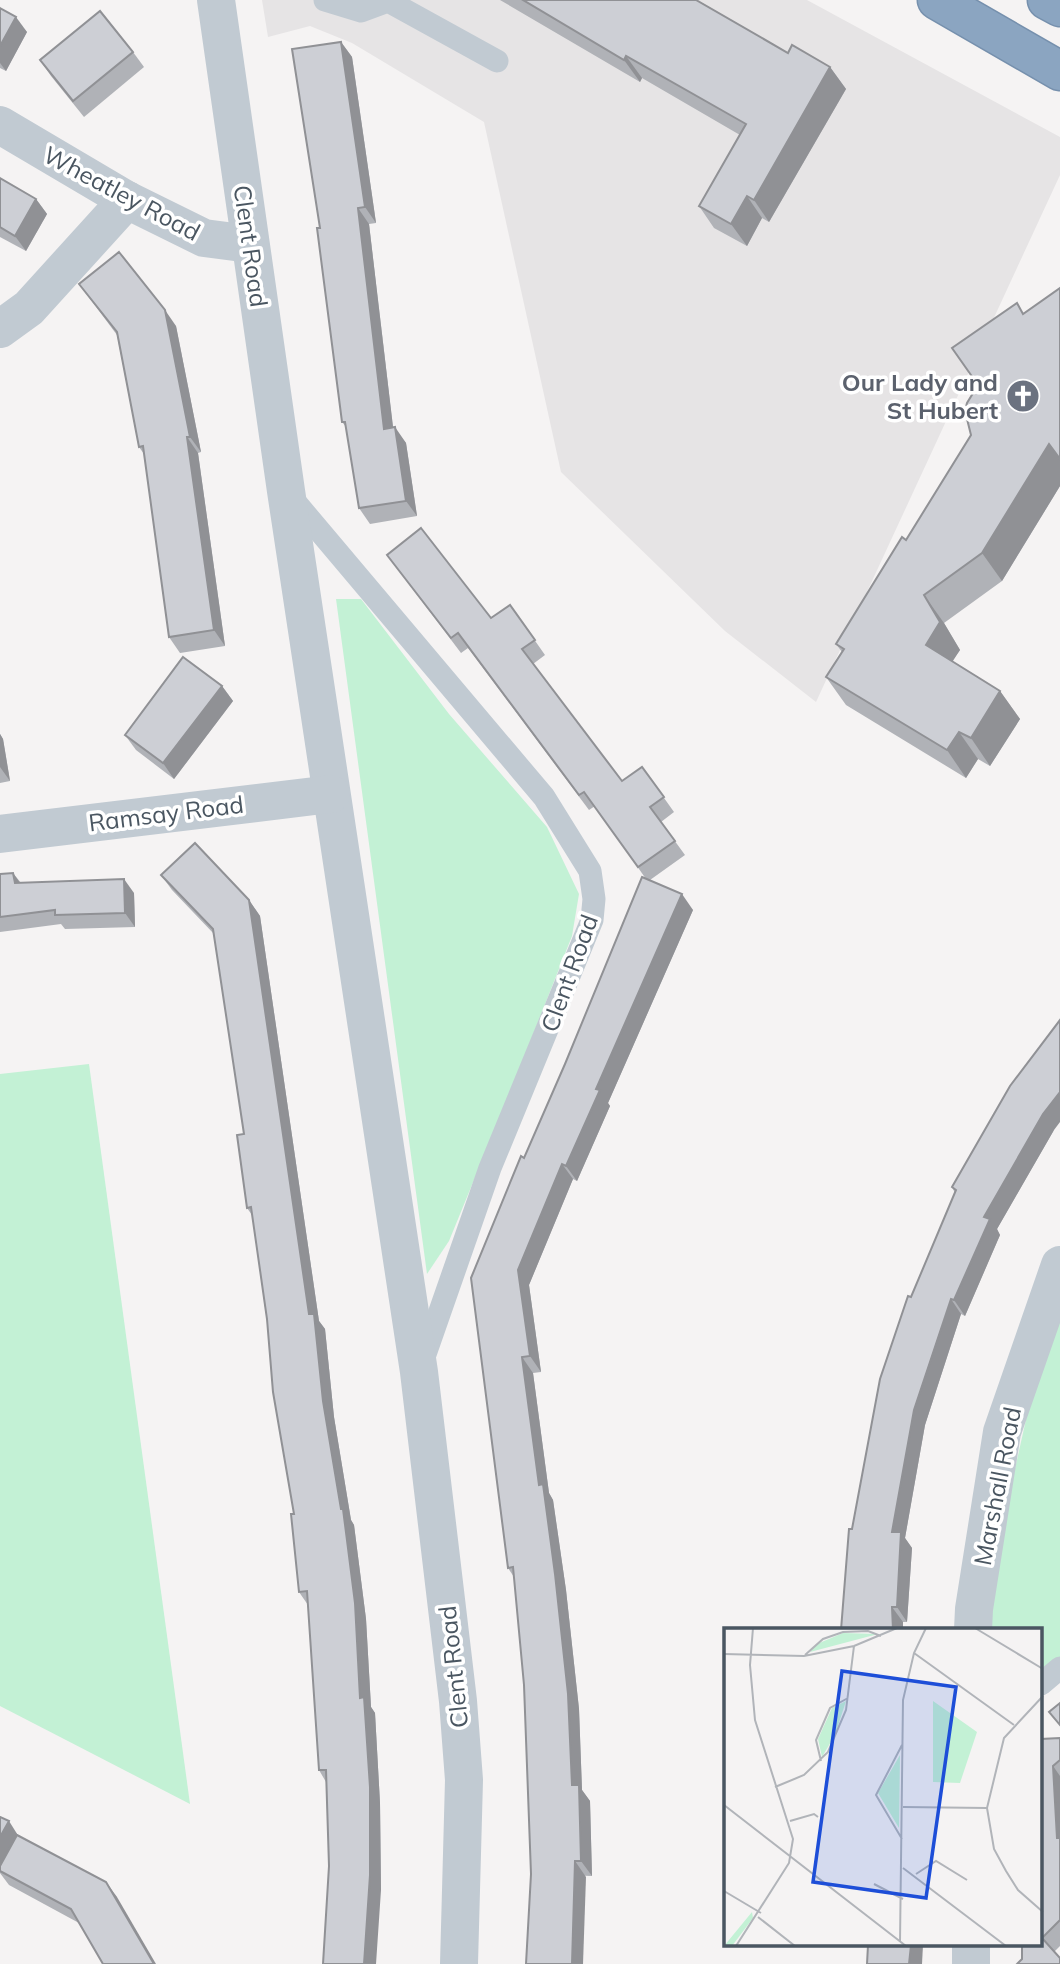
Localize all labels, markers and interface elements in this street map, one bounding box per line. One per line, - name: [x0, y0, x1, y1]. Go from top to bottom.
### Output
- street label: Wheatley Road: [39, 139, 205, 247]
- street label: Clent Road: [228, 183, 274, 309]
- place label: Our Lady and St Hubert: [842, 367, 998, 425]
- church icon: Our Lady and St Hubert: [1004, 377, 1042, 415]
- street label: Ramsay Road: [87, 789, 245, 837]
- street label: Clent Road: [534, 910, 604, 1036]
- street label: Marshall Road: [967, 1404, 1027, 1568]
- street label: Clent Road: [432, 1604, 474, 1730]
- inset map: [724, 1628, 1042, 1946]

